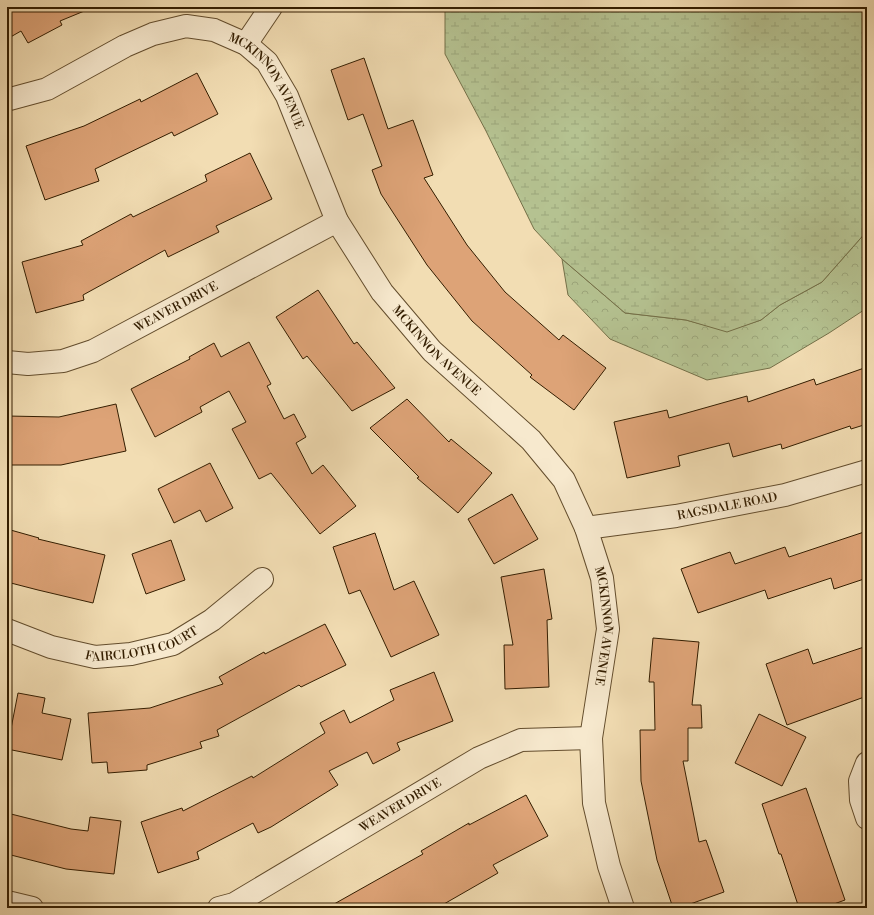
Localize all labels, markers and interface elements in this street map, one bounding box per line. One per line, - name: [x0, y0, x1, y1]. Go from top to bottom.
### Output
- street label: MCKINNON AVENUE: [226, 30, 307, 131]
- street label: WEAVER DRIVE: [131, 278, 221, 336]
- street label: MCKINNON AVENUE: [389, 302, 484, 399]
- street label: RAGSDALE ROAD: [676, 489, 779, 523]
- street label: MCKINNON AVENUE: [591, 565, 616, 687]
- street label: FAIRCLOTH COURT: [84, 623, 201, 665]
- street label: WEAVER DRIVE: [356, 775, 444, 836]

